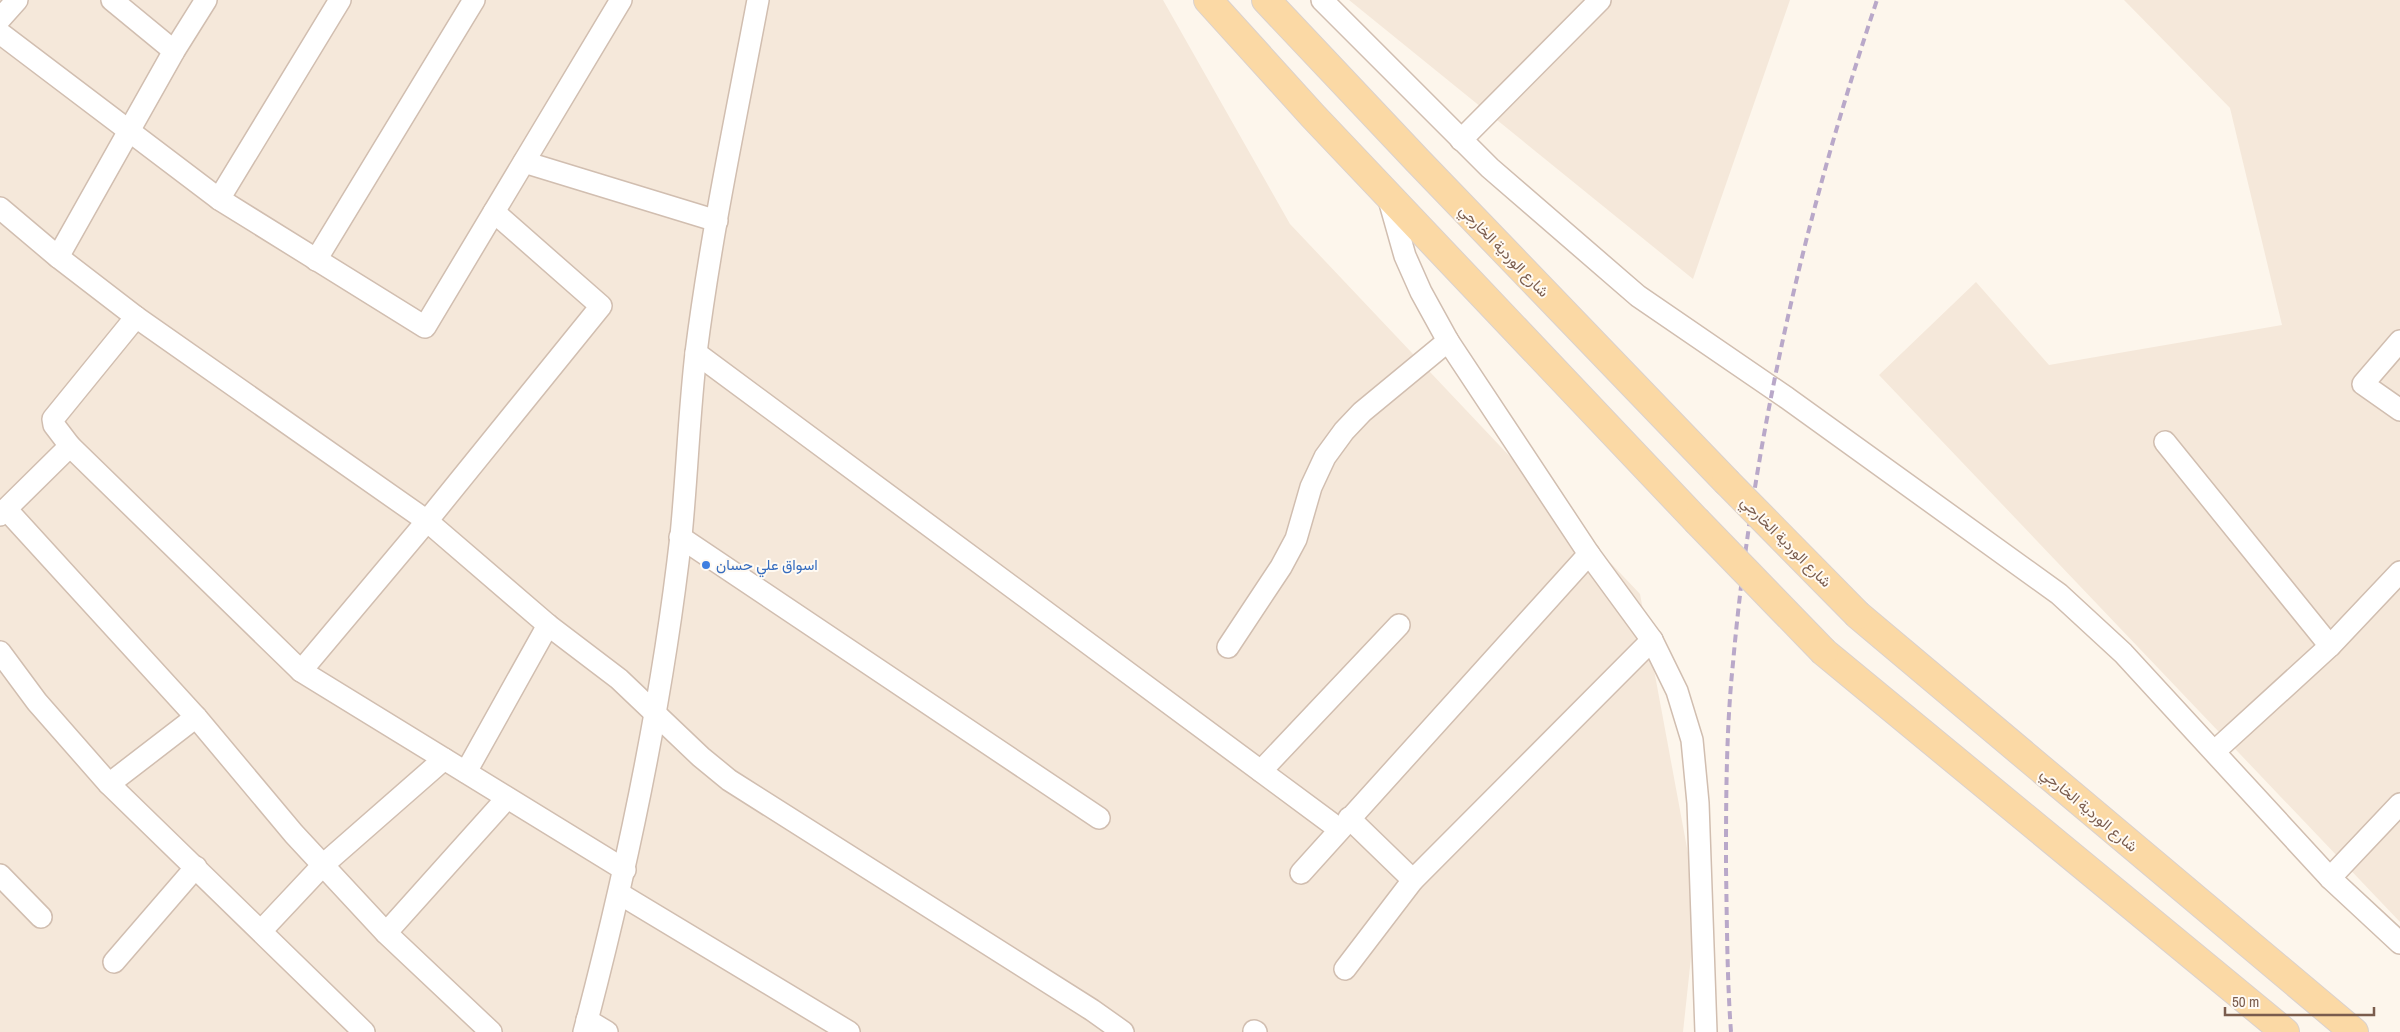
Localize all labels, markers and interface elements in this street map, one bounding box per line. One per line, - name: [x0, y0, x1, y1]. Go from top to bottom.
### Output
- street label: شارع الوردية الخارجي: [1453, 200, 1554, 304]
- street label: شارع الوردية الخارجي: [1734, 492, 1837, 594]
- place label: اسواق علي حسان: [716, 554, 818, 578]
- marker: اسواق علي حسان: [700, 559, 712, 571]
- street label: شارع الوردية الخارجي: [2034, 763, 2142, 859]
- scale bar: [2225, 984, 2374, 1016]
- text: 50 m: [2232, 991, 2259, 1012]

